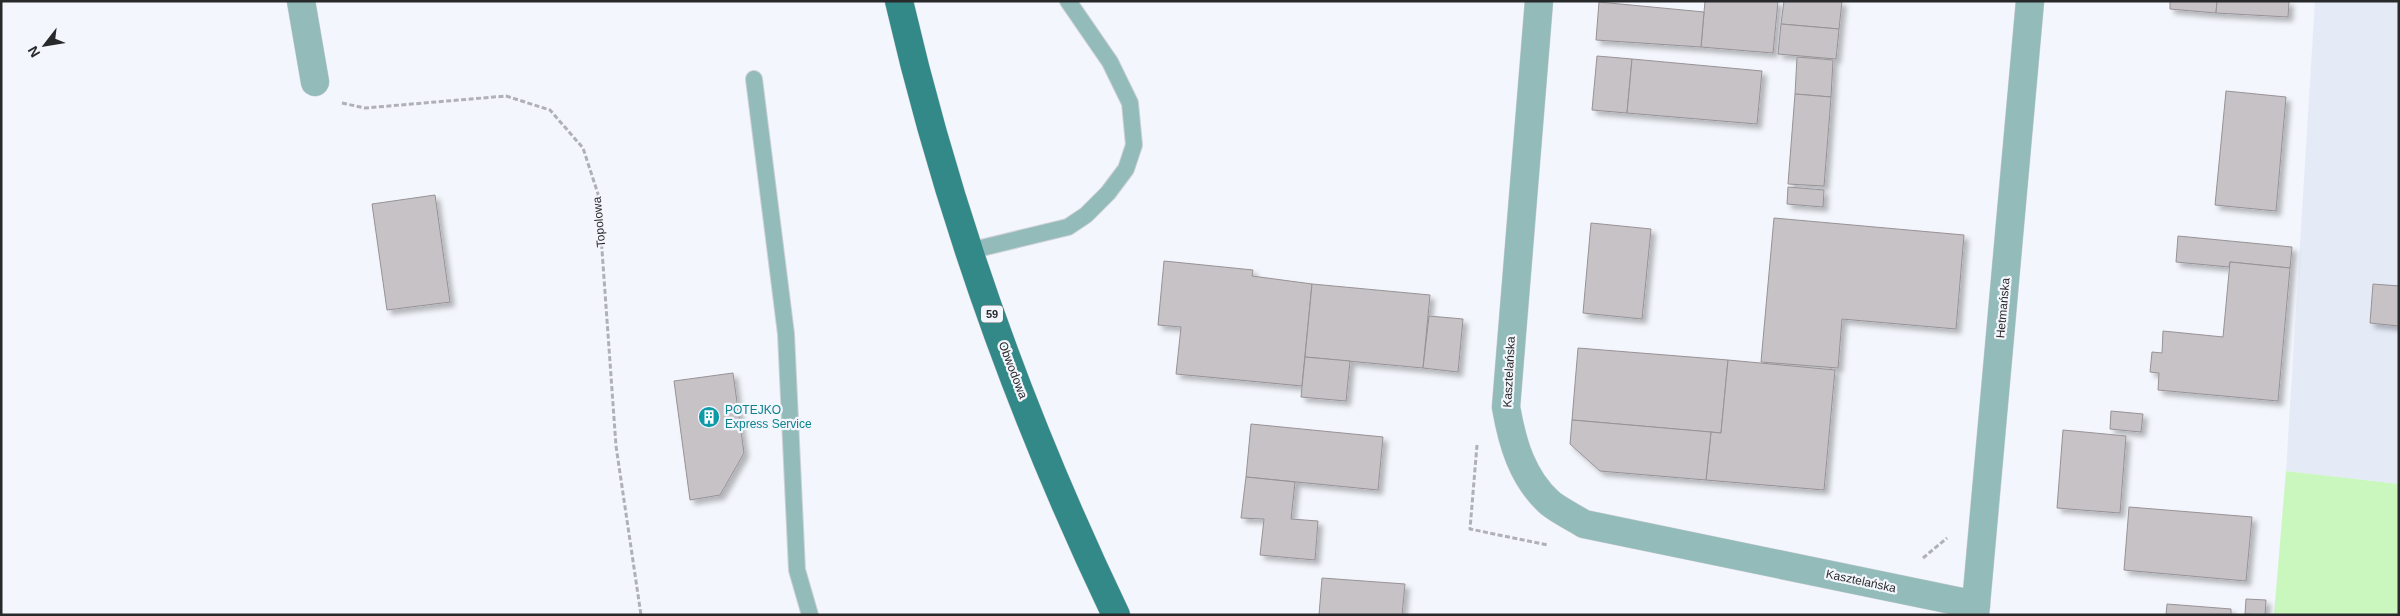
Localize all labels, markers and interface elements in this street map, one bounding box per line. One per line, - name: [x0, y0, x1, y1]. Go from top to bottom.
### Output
- north arrow: [20, 20, 70, 70]
- text: N: [24, 43, 43, 60]
- street label: Topolowa: [590, 196, 608, 248]
- street label: Hetmańska: [1993, 277, 2013, 339]
- road number: 59: [981, 306, 1003, 322]
- street label: Kasztelańska: [1500, 336, 1518, 408]
- street label: Obwodowa: [996, 339, 1030, 401]
- place label: POTEJKO Express Service: [725, 403, 812, 431]
- building icon: POTEJKO Express Service: [697, 405, 721, 429]
- street label: Kasztelańska: [1825, 567, 1898, 595]

